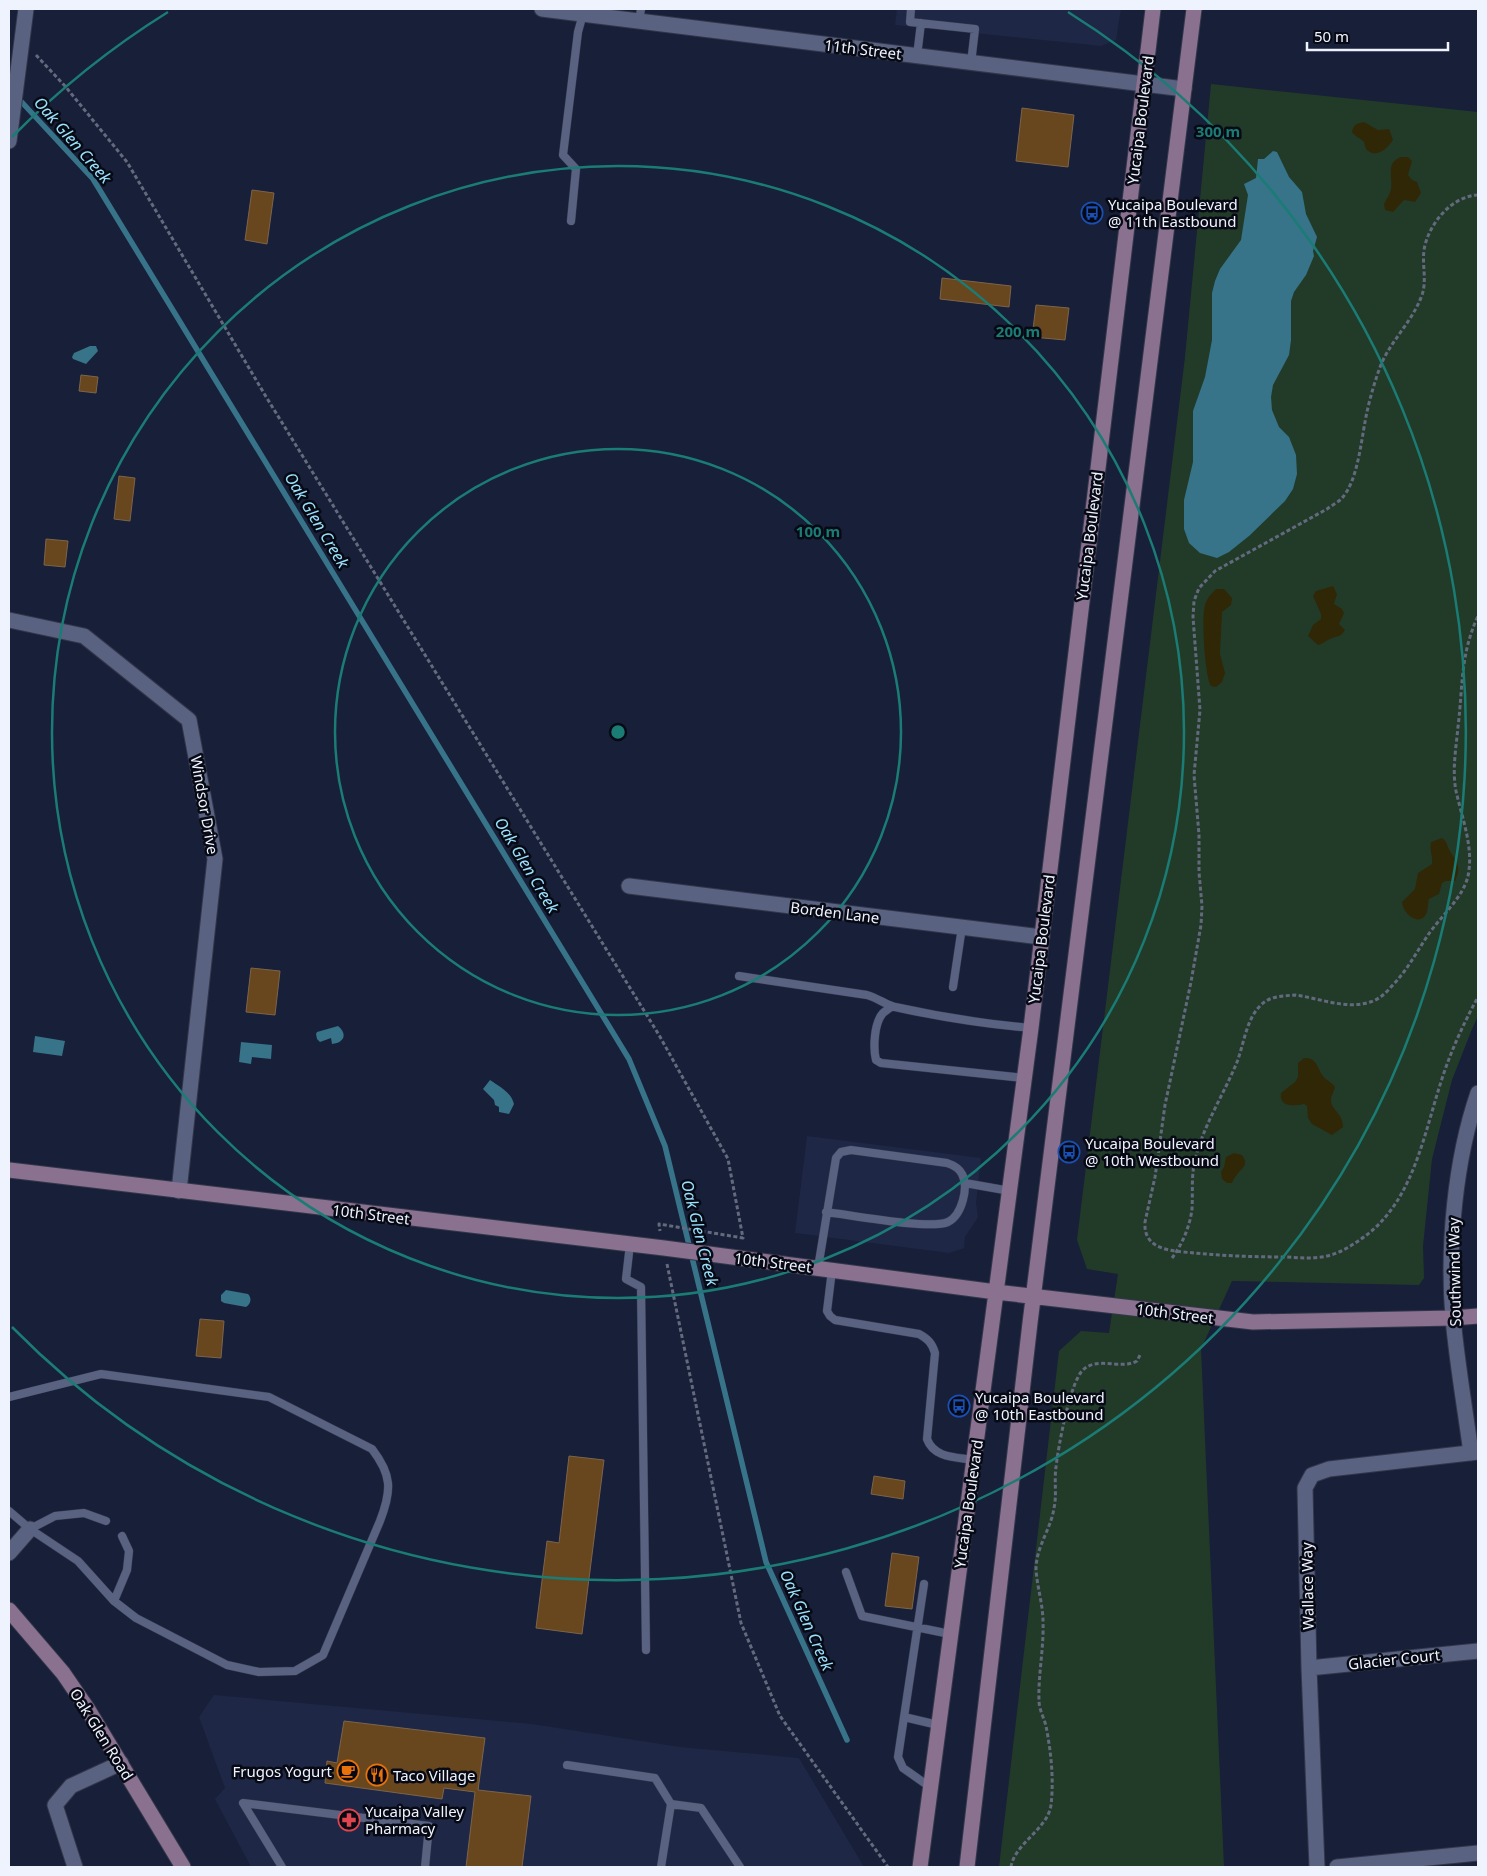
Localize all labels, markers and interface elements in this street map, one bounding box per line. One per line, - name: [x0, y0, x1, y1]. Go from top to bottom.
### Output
- scale bar: [1307, 20, 1448, 52]
- text: 50 m: [1314, 26, 1349, 46]
- street label: 11th Street: [823, 34, 903, 64]
- street label: Yucaipa Boulevard: [1122, 54, 1158, 186]
- water label: Oak Glen Creek: [29, 92, 118, 189]
- text: 300 m: [1196, 121, 1240, 141]
- place label: Yucaipa Boulevard @ 11th Eastbound: [1108, 194, 1238, 231]
- bus stop icon: Yucaipa Boulevard @ 11th Eastbound: [1080, 201, 1104, 225]
- text: 200 m: [996, 321, 1040, 341]
- water label: Oak Glen Creek: [280, 468, 355, 573]
- street label: Yucaipa Boulevard: [1071, 470, 1107, 602]
- text: 100 m: [796, 521, 840, 541]
- centre of rings: [609, 723, 627, 741]
- street label: Windsor Drive: [186, 754, 224, 856]
- water label: Oak Glen Creek: [490, 813, 565, 918]
- street label: Yucaipa Boulevard: [1023, 873, 1059, 1005]
- street label: Borden Lane: [789, 897, 881, 927]
- place label: Yucaipa Boulevard @ 10th Westbound: [1085, 1133, 1219, 1170]
- bus stop icon: Yucaipa Boulevard @ 10th Westbound: [1057, 1140, 1081, 1164]
- water label: Oak Glen Creek: [676, 1178, 724, 1289]
- street label: 10th Street: [331, 1199, 411, 1229]
- street label: Southwind Way: [1443, 1217, 1465, 1327]
- street label: 10th Street: [733, 1247, 813, 1277]
- street label: 10th Street: [1135, 1298, 1215, 1328]
- place label: Yucaipa Boulevard @ 10th Eastbound: [975, 1387, 1105, 1424]
- bus stop icon: Yucaipa Boulevard @ 10th Eastbound: [947, 1394, 971, 1418]
- street label: Yucaipa Boulevard: [949, 1438, 987, 1570]
- street label: Wallace Way: [1296, 1542, 1318, 1630]
- water label: Oak Glen Creek: [775, 1566, 840, 1675]
- street label: Glacier Court: [1347, 1644, 1442, 1674]
- street label: Oak Glen Road: [66, 1684, 138, 1784]
- cafe icon: Frugos Yogurt: [336, 1759, 360, 1783]
- place label: Frugos Yogurt: [232, 1761, 333, 1781]
- restaurant icon: Taco Village: [365, 1763, 389, 1787]
- place label: Taco Village: [393, 1765, 475, 1785]
- place label: Yucaipa Valley Pharmacy: [365, 1801, 464, 1838]
- pharmacy icon: Yucaipa Valley Pharmacy: [337, 1808, 361, 1832]

